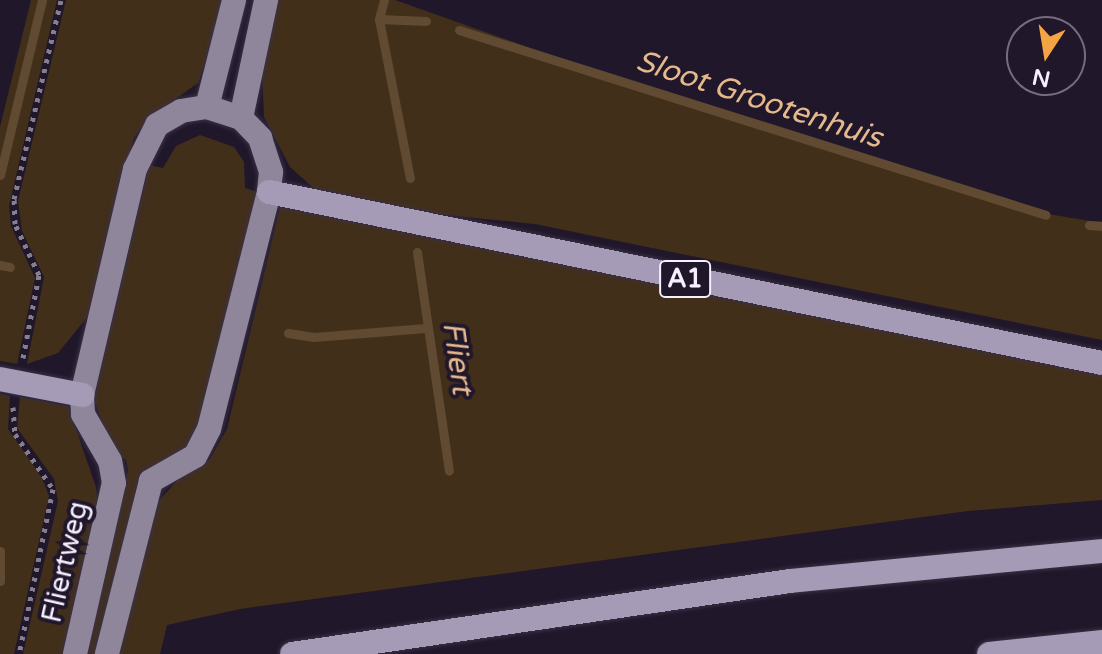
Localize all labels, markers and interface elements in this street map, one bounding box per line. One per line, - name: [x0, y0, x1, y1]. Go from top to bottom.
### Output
- north arrow: [1006, 16, 1086, 96]
- water label: Sloot Grootenhuis: [632, 43, 886, 157]
- text: N: [1030, 63, 1053, 92]
- road number: A1: [659, 257, 711, 301]
- water label: Fliert: [434, 319, 480, 397]
- street label: Fliertweg: [35, 498, 95, 626]

